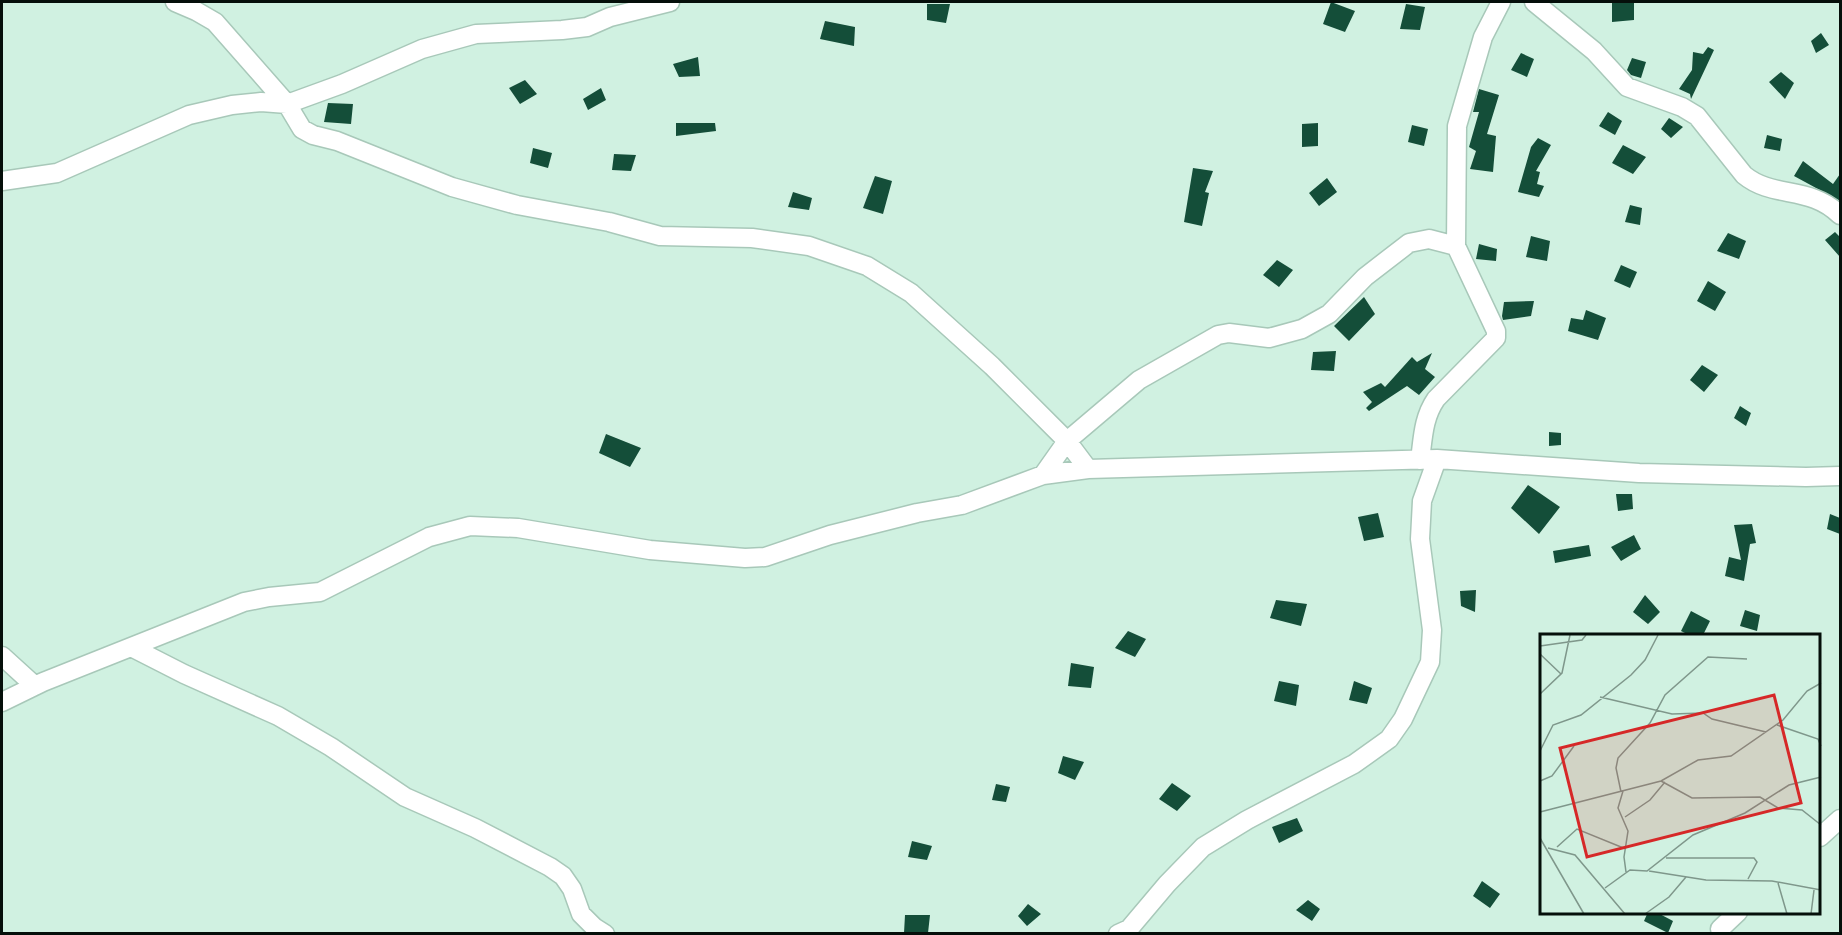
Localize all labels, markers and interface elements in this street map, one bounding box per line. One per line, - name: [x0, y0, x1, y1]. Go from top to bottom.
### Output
- inset map: [1540, 634, 1821, 914]

